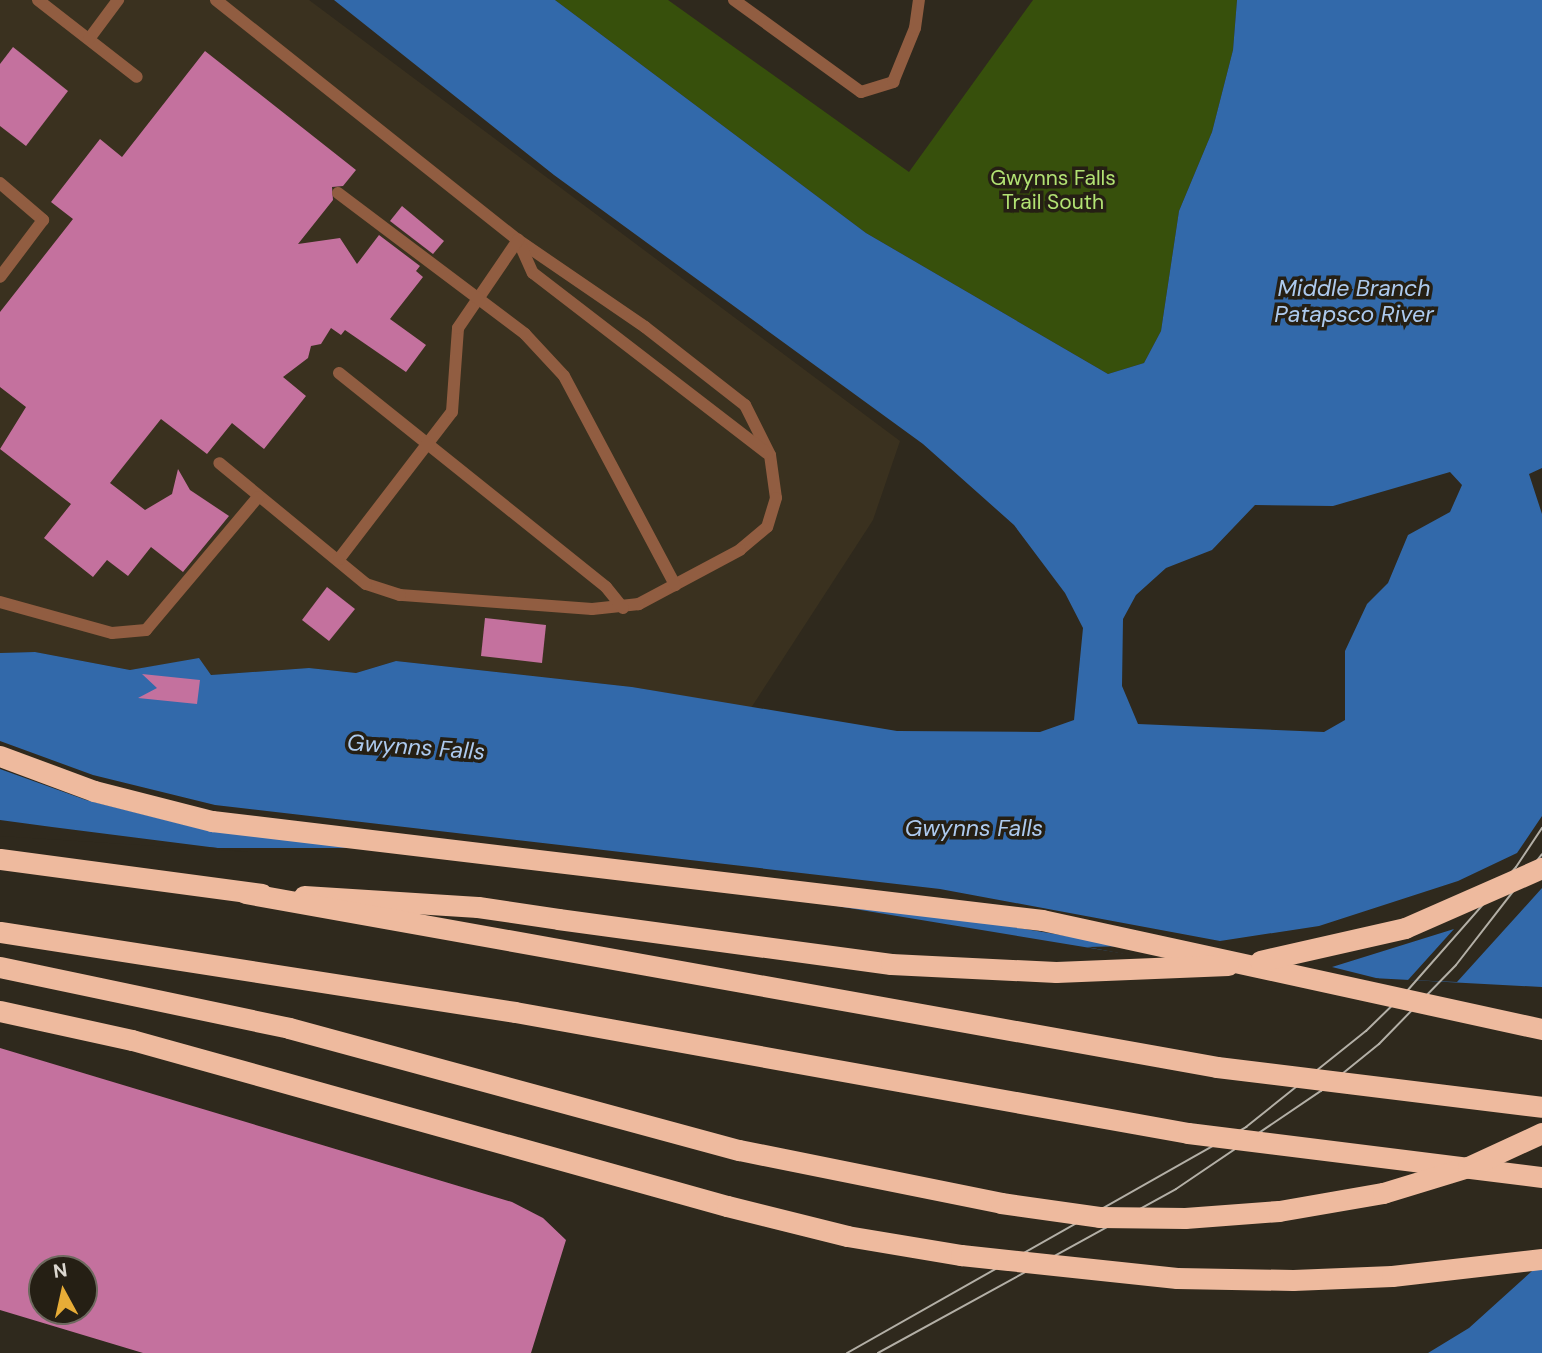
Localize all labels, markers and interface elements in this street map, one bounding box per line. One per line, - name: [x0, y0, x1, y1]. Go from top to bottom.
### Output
- park label: Gwynns Falls Trail South: [990, 165, 1116, 215]
- water label: Middle Branch Patapsco River: [1274, 274, 1434, 328]
- water label: Gwynns Falls: [346, 728, 486, 766]
- water label: Gwynns Falls: [905, 814, 1043, 842]
- north arrow: [28, 1255, 98, 1325]
- text: N: [52, 1257, 69, 1284]

